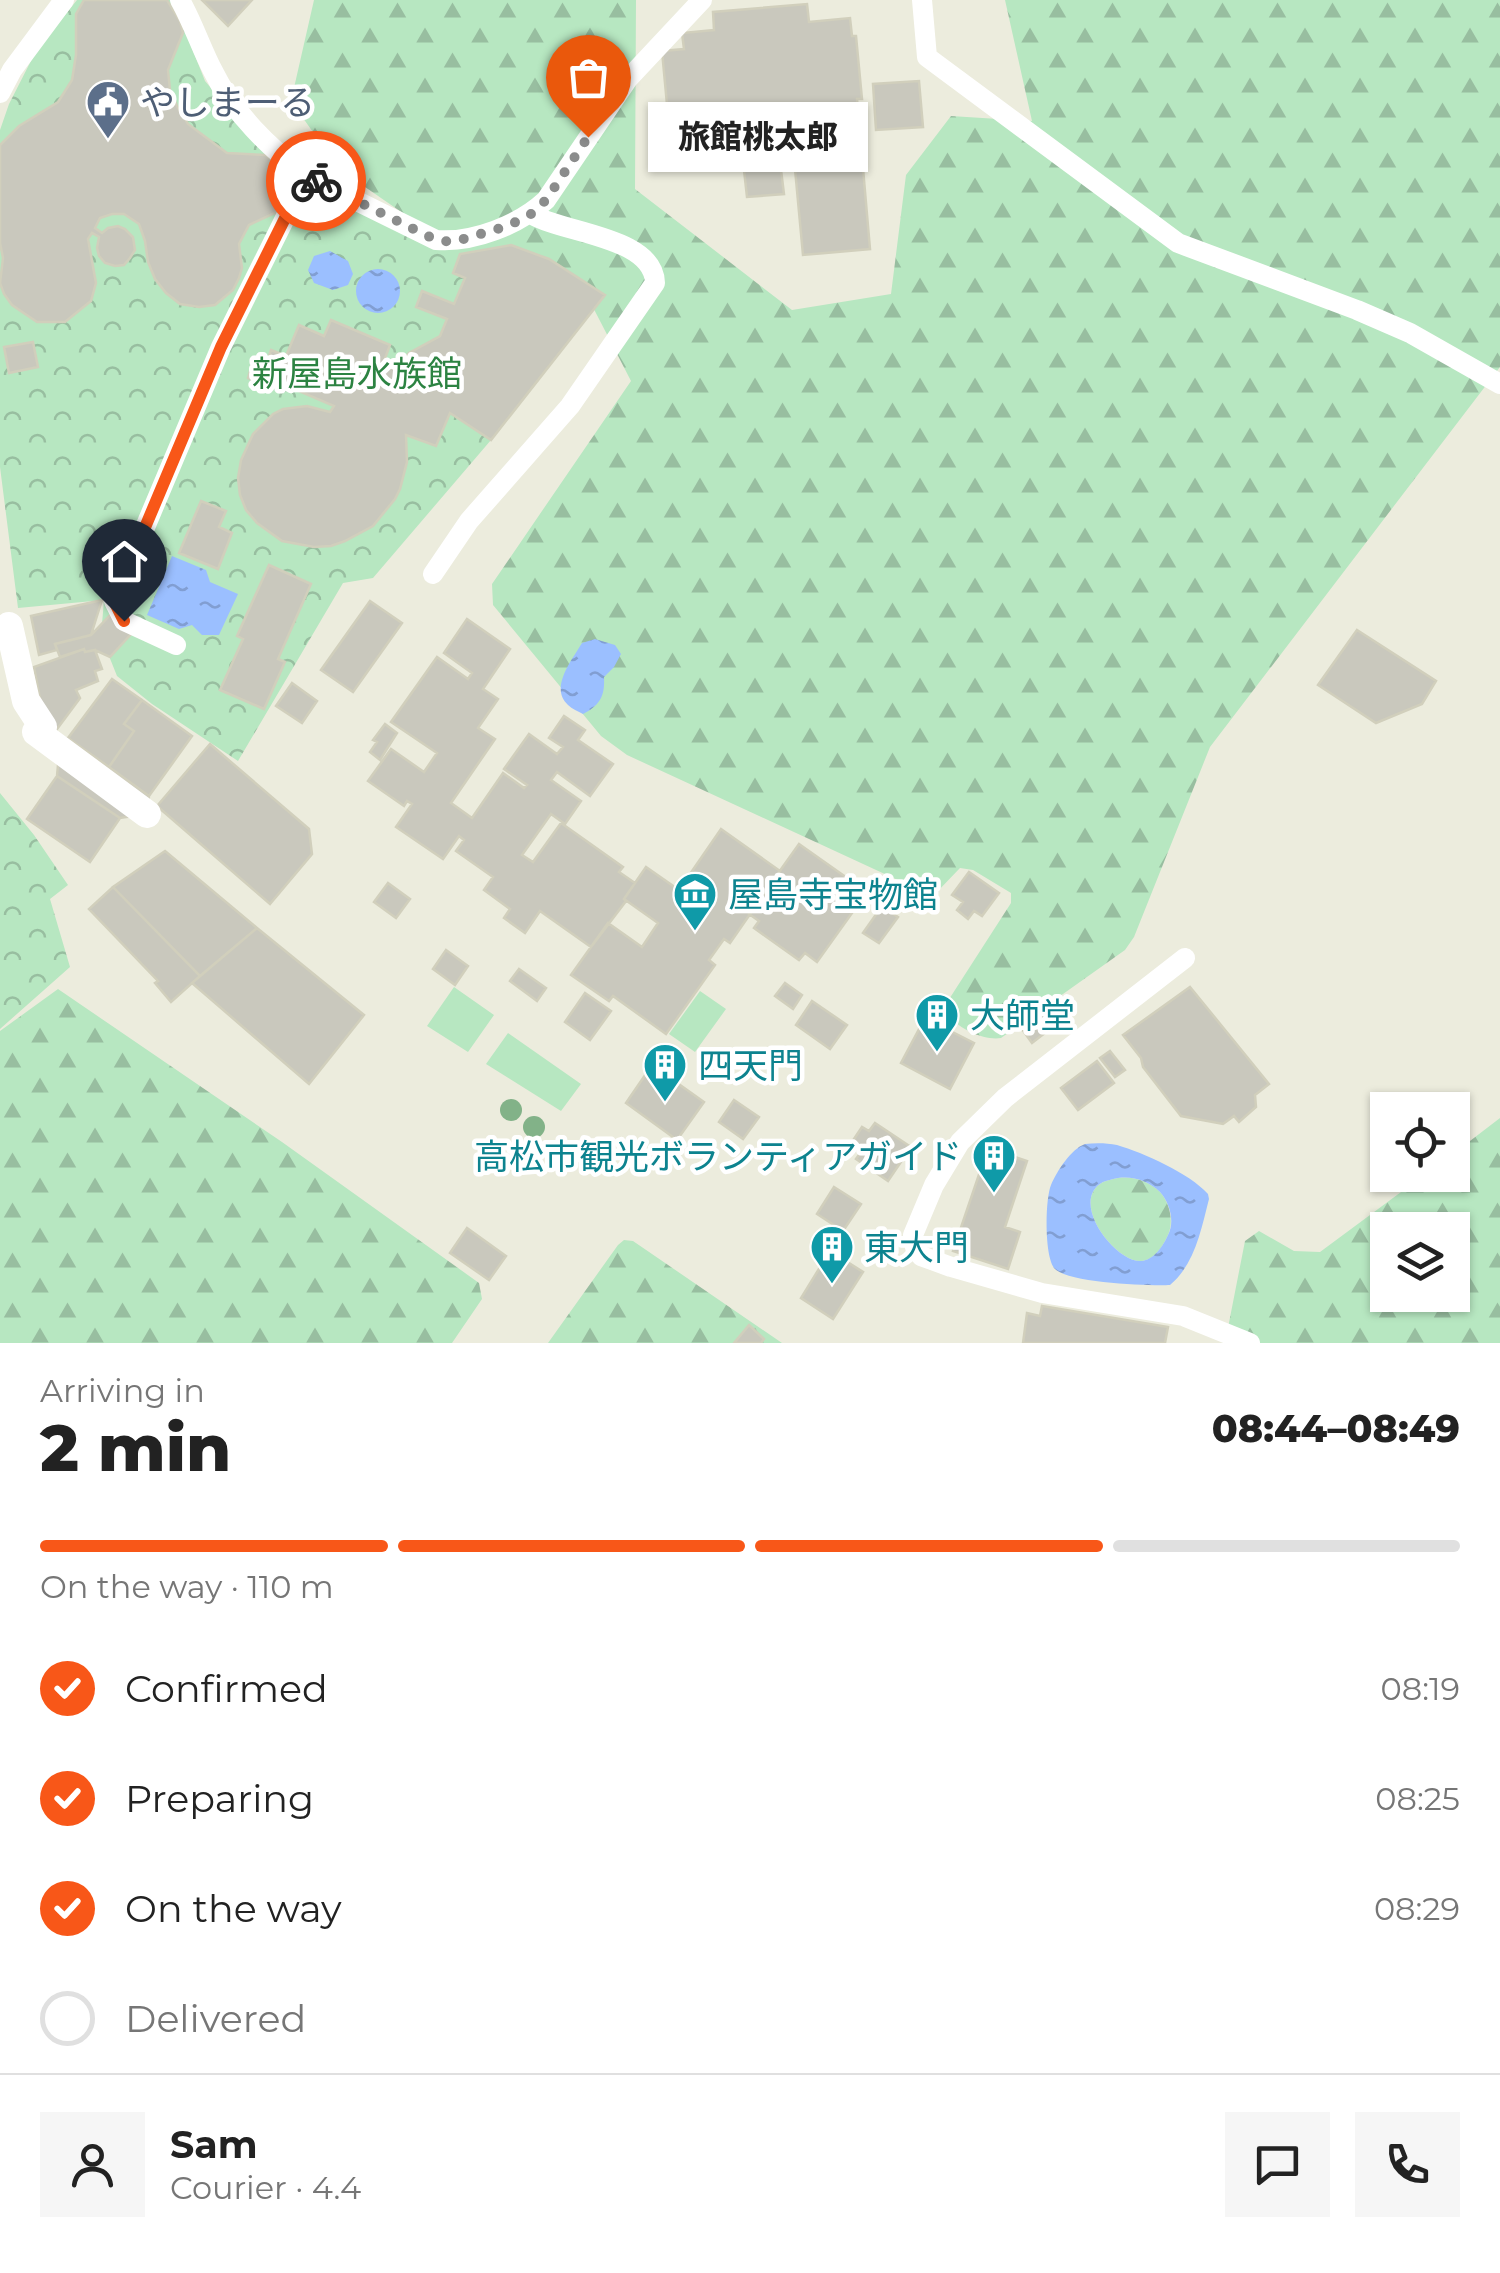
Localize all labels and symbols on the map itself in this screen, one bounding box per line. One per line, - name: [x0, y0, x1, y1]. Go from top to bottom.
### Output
- pin: [546, 35, 631, 138]
- public building icon: やしまーる: [85, 79, 131, 140]
- place label: やしまーる: [140, 81, 315, 124]
- callout: 旅館桃太郎: [648, 102, 868, 172]
- courier: [266, 131, 366, 231]
- park label: 新屋島水族館: [252, 352, 462, 395]
- pin: [82, 519, 167, 622]
- museum icon: 屋島寺宝物館: [672, 871, 718, 932]
- place label: 屋島寺宝物館: [728, 873, 938, 916]
- building icon: 大師堂: [914, 992, 960, 1053]
- place label: 大師堂: [970, 994, 1075, 1037]
- building icon: 四天門: [642, 1042, 688, 1103]
- place label: 四天門: [698, 1044, 803, 1087]
- building icon: 高松市観光ボランティアガイド: [971, 1133, 1017, 1194]
- place label: 高松市観光ボランティアガイド: [474, 1135, 962, 1178]
- building icon: 東大門: [809, 1224, 855, 1285]
- place label: 東大門: [864, 1226, 969, 1269]

